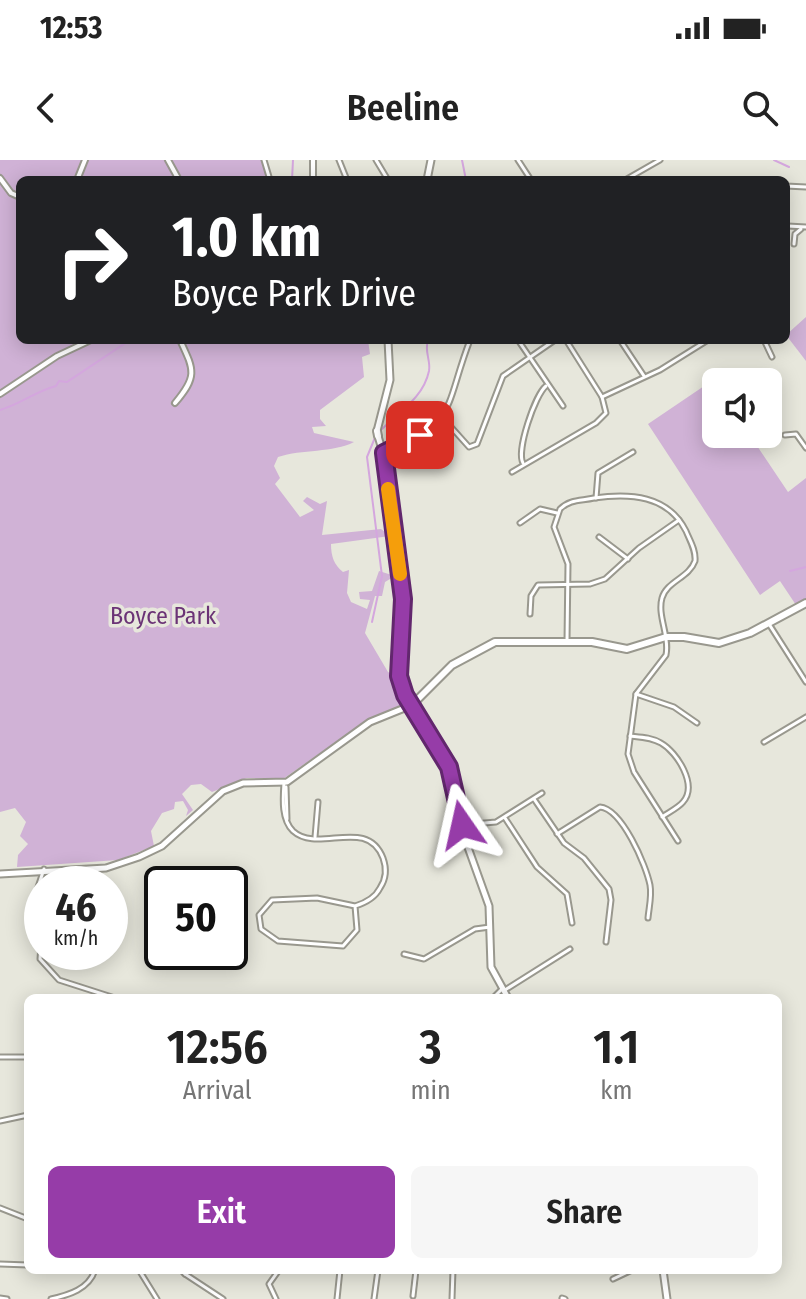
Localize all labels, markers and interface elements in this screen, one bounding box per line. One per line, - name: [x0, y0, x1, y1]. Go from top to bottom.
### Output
- text: 12:53: [40, 10, 102, 46]
- icon: back: [24, 86, 68, 130]
- text: Beeline: [347, 86, 459, 130]
- icon: search: [738, 86, 782, 130]
- text: 1.0 km: [172, 204, 321, 271]
- icon: right: [40, 208, 144, 312]
- text: Boyce Park Drive: [172, 272, 416, 316]
- map controls: [702, 368, 782, 448]
- button: sound: [702, 368, 782, 448]
- pin: [386, 401, 454, 469]
- icon: arrive: [398, 413, 442, 457]
- park label: Boyce Park: [110, 602, 217, 630]
- position arrow: [420, 783, 504, 867]
- speed limit sign: 50: [144, 866, 248, 970]
- text: 46: [55, 884, 97, 932]
- text: km/h: [54, 926, 98, 950]
- text: 12:56: [167, 1018, 268, 1076]
- text: 3: [419, 1018, 442, 1076]
- text: 1.1: [593, 1018, 639, 1076]
- text: Arrival: [183, 1075, 252, 1106]
- text: min: [410, 1075, 451, 1106]
- text: km: [600, 1075, 632, 1106]
- button: Exit: [48, 1166, 395, 1258]
- button: Share: [411, 1166, 758, 1258]

